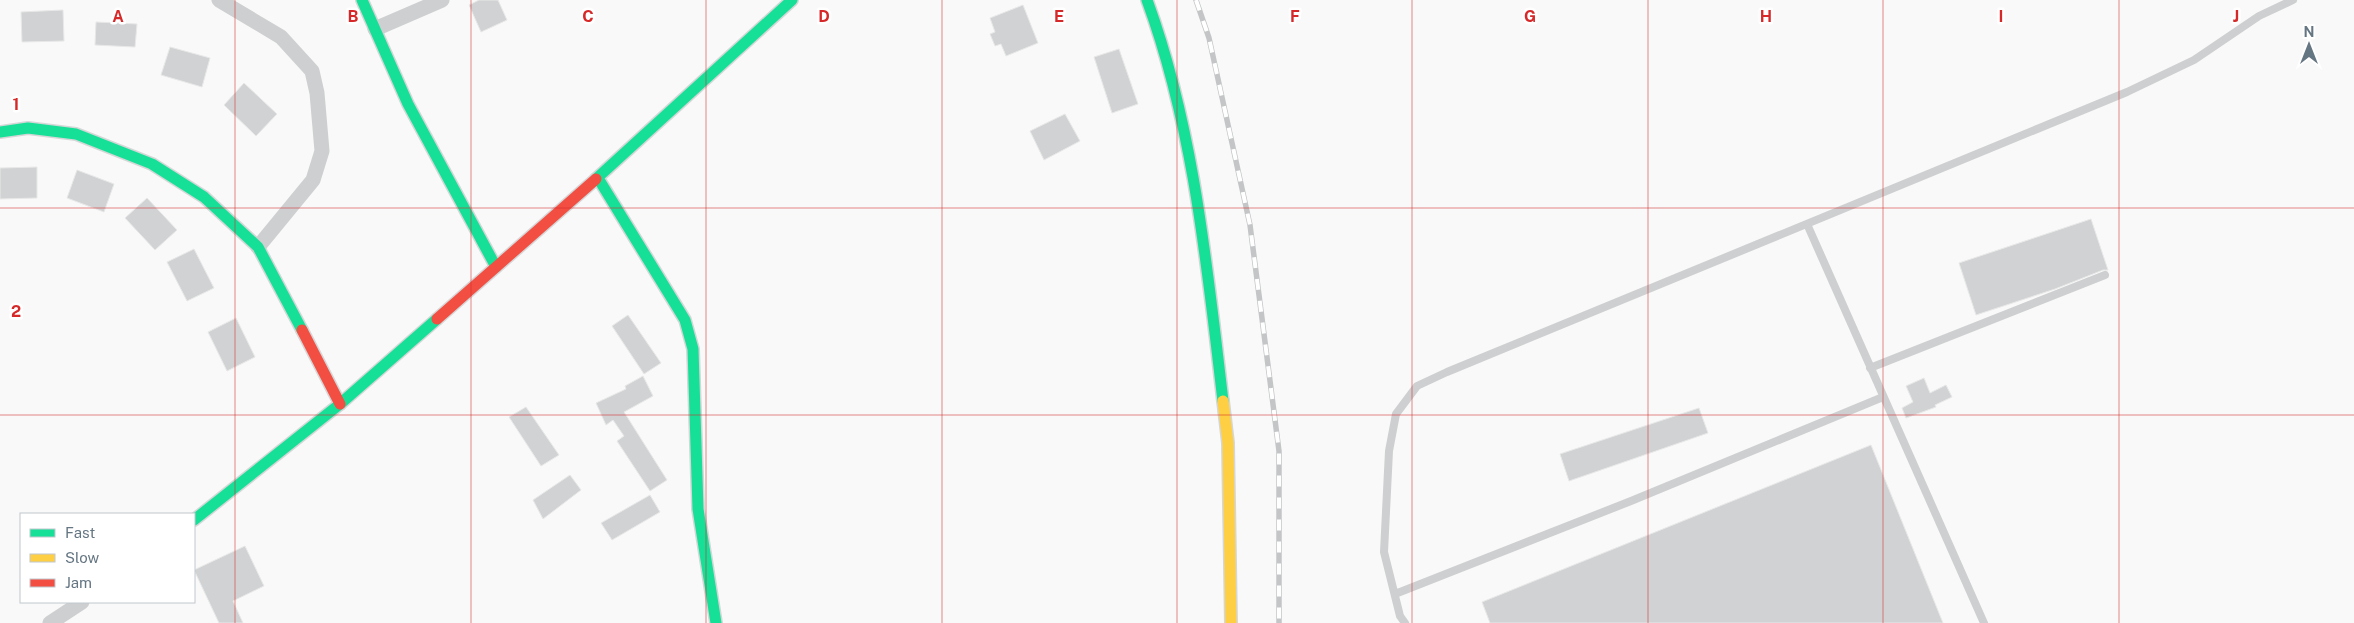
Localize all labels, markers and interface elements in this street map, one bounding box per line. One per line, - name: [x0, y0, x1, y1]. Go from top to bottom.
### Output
- text: A: [112, 7, 124, 26]
- text: B: [348, 7, 359, 26]
- text: C: [582, 7, 594, 26]
- text: D: [818, 7, 830, 26]
- text: E: [1054, 7, 1064, 26]
- text: F: [1290, 7, 1300, 26]
- text: G: [1524, 7, 1536, 26]
- text: H: [1760, 7, 1772, 26]
- text: I: [1999, 7, 2003, 26]
- text: J: [2233, 7, 2239, 26]
- north arrow: [2284, 20, 2334, 70]
- text: N: [2304, 24, 2314, 40]
- text: 1: [13, 95, 19, 114]
- text: 2: [11, 302, 21, 321]
- legend: [20, 513, 195, 603]
- text: Fast: [65, 524, 95, 541]
- text: Slow: [65, 549, 100, 566]
- text: Jam: [65, 574, 92, 591]

